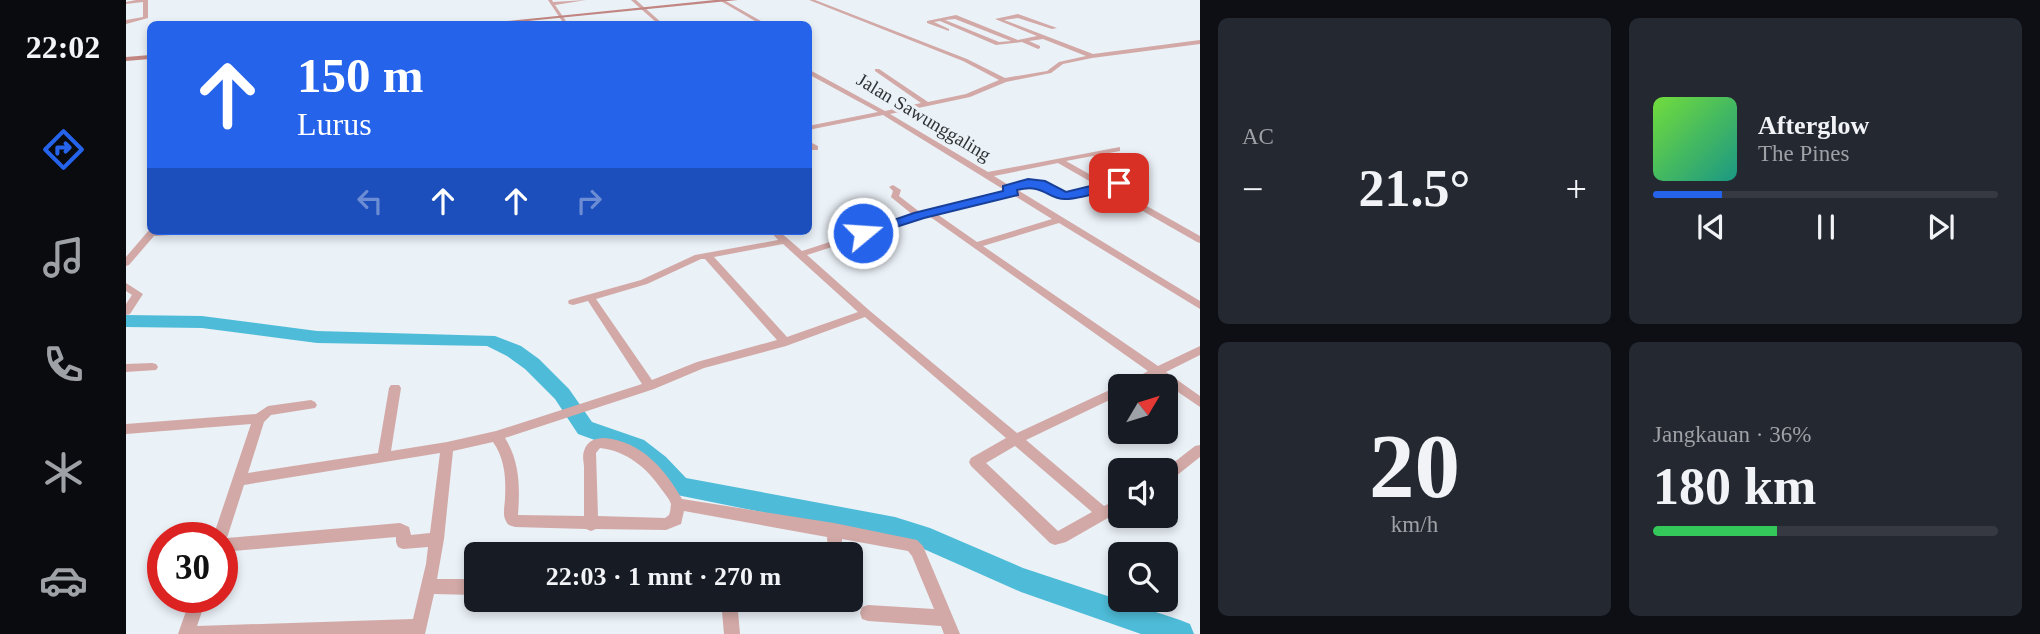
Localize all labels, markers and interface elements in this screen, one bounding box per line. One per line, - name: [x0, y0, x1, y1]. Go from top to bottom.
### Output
- text: 22:02: [26, 29, 100, 65]
- text: 150 m: [297, 48, 424, 103]
- icon: ahead: [182, 49, 273, 140]
- street label: Jalan Sawunggaling: [853, 69, 995, 166]
- text: Lurus: [297, 106, 372, 142]
- text: Afterglow: [1758, 111, 1869, 140]
- text: AC: [1242, 124, 1274, 149]
- icon: directions: [39, 125, 88, 174]
- text: The Pines: [1758, 141, 1849, 166]
- pin: [1089, 153, 1149, 213]
- text: 21.5°: [1359, 160, 1470, 217]
- icon: arrive: [1100, 164, 1138, 202]
- text: −: [1242, 168, 1263, 210]
- text: +: [1566, 168, 1587, 210]
- icon: left: [351, 182, 389, 220]
- icon: ahead: [424, 182, 462, 220]
- icon: ahead: [497, 182, 535, 220]
- icon: right: [570, 182, 608, 220]
- position arrow: [826, 196, 900, 270]
- icon: previous: [1692, 208, 1730, 246]
- icon: pause: [1807, 208, 1845, 246]
- icon: next: [1922, 208, 1960, 246]
- icon: music: [39, 233, 88, 282]
- icon: phone: [39, 340, 88, 389]
- north arrow: [1108, 374, 1178, 444]
- map controls: [1108, 374, 1178, 612]
- text: 20: [1369, 416, 1460, 517]
- text: Jangkauan · 36%: [1653, 422, 1811, 447]
- icon: climate: [39, 448, 88, 497]
- button: sound: [1108, 458, 1178, 528]
- text: 180 km: [1653, 458, 1816, 515]
- text: km/h: [1391, 512, 1438, 537]
- speed limit sign: 30: [147, 522, 238, 613]
- button: search: [1108, 542, 1178, 612]
- icon: car: [39, 556, 88, 605]
- text: 22:03 · 1 mnt · 270 m: [546, 562, 781, 591]

